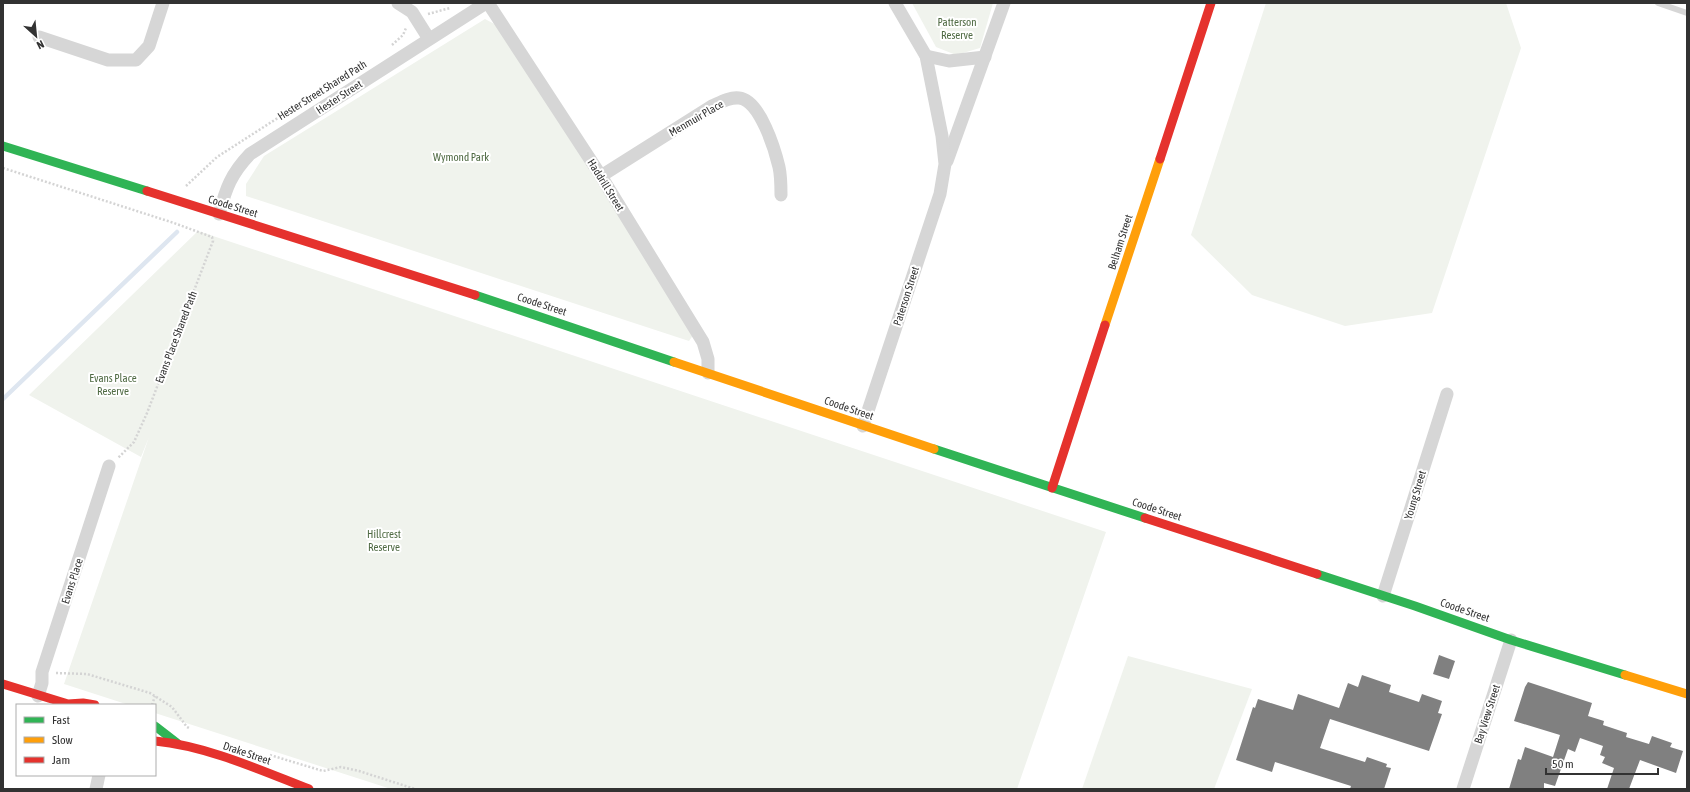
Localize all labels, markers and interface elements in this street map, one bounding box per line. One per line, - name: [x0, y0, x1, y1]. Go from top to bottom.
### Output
- north arrow: [16, 16, 56, 56]
- park label: Patterson Reserve: [937, 16, 977, 41]
- text: N: [35, 38, 46, 52]
- street label: Hester Street Shared Path: [275, 57, 369, 123]
- street label: Hester Street: [314, 77, 364, 117]
- street label: Menmuir Place: [667, 98, 725, 138]
- park label: Wymond Park: [433, 151, 489, 163]
- street label: Haddrill Street: [585, 157, 627, 213]
- street label: Coode Street: [207, 193, 259, 219]
- street label: Belham Street: [1105, 213, 1135, 271]
- street label: Paterson Street: [891, 265, 921, 327]
- street label: Evans Place Shared Path: [153, 289, 199, 385]
- street label: Coode Street: [516, 290, 568, 318]
- park label: Evans Place Reserve: [89, 372, 137, 397]
- street label: Coode Street: [823, 394, 875, 422]
- street label: Young Street: [1402, 469, 1428, 521]
- street label: Coode Street: [1131, 495, 1183, 523]
- park label: Hillcrest Reserve: [367, 528, 401, 553]
- street label: Evans Place: [59, 557, 85, 605]
- street label: Coode Street: [1439, 596, 1491, 624]
- street label: Bay View Street: [1472, 683, 1502, 745]
- legend: [16, 704, 156, 776]
- text: Fast: [52, 713, 70, 727]
- text: Slow: [52, 733, 73, 747]
- street label: Drake Street: [222, 739, 272, 767]
- scale bar: [1546, 750, 1658, 776]
- text: Jam: [52, 753, 70, 767]
- text: 50 m: [1552, 757, 1574, 771]

